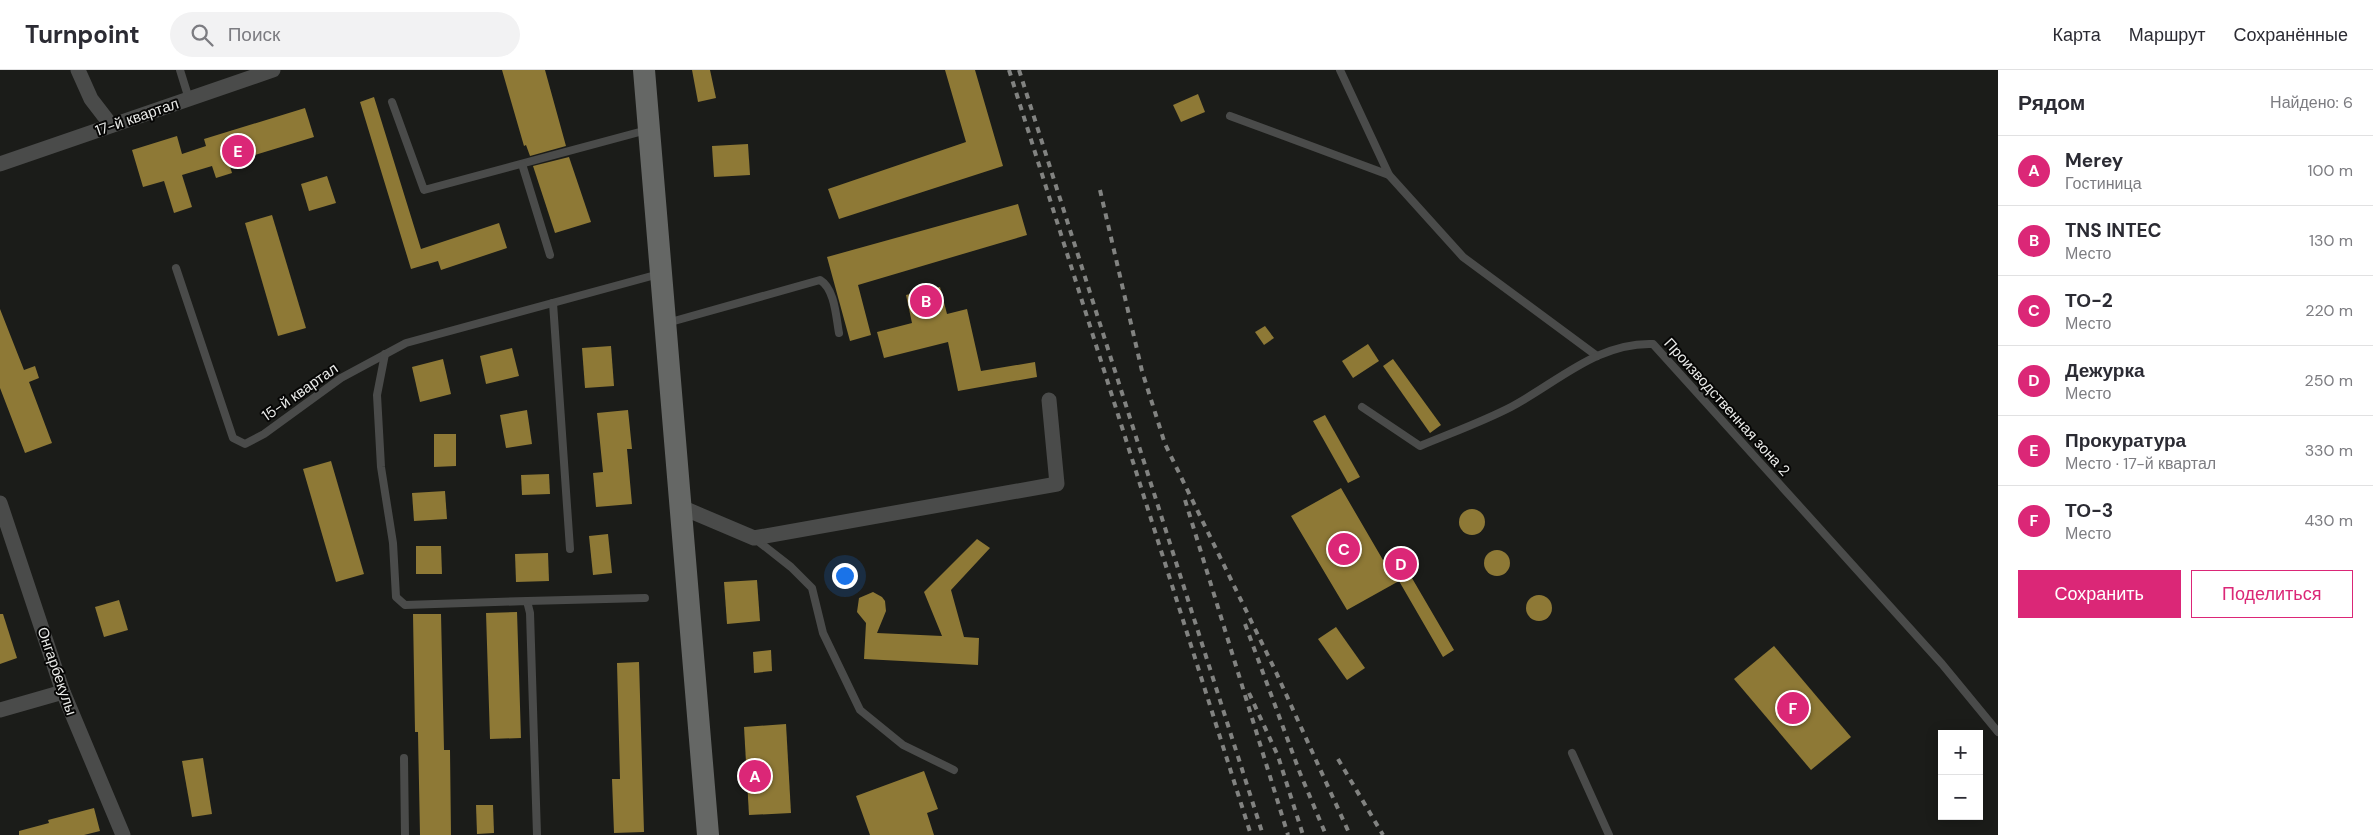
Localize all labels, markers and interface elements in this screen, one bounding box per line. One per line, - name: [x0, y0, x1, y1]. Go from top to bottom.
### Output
- search box: [170, 12, 520, 57]
- text: Turnpoint: [25, 19, 140, 50]
- icon: search: [188, 21, 216, 49]
- text: Поиск: [228, 22, 280, 47]
- text: Карта: [2053, 23, 2101, 47]
- text: Маршрут: [2129, 23, 2205, 47]
- text: Сохранённые: [2233, 23, 2348, 47]
- text: Рядом: [2018, 89, 2085, 117]
- text: Найдено: 6: [2270, 92, 2353, 113]
- street label: 17-й квартал: [93, 93, 181, 141]
- pin: E: [222, 132, 254, 170]
- text: Merey: [2065, 148, 2123, 173]
- text: A: [2028, 160, 2040, 181]
- text: 100 m: [2308, 160, 2353, 181]
- text: Гостиница: [2065, 173, 2142, 194]
- text: TNS INTEC: [2065, 218, 2162, 243]
- text: B: [2029, 230, 2039, 251]
- text: 130 m: [2309, 230, 2353, 251]
- text: Место: [2065, 243, 2111, 264]
- pin: B: [910, 282, 942, 320]
- text: ТО-2: [2065, 288, 2113, 313]
- text: C: [2028, 300, 2040, 321]
- text: 220 m: [2305, 300, 2353, 321]
- text: Место: [2065, 313, 2111, 334]
- street label: Производственная зона 2: [1660, 334, 1794, 480]
- street label: 15-й квартал: [258, 358, 342, 426]
- text: Дежурка: [2065, 358, 2145, 383]
- text: D: [2028, 370, 2040, 391]
- text: 250 m: [2305, 370, 2353, 391]
- text: Место: [2065, 383, 2111, 404]
- text: Прокуратура: [2065, 428, 2186, 453]
- text: E: [2029, 440, 2039, 461]
- text: 330 m: [2305, 440, 2353, 461]
- text: Место · 17-й квартал: [2065, 453, 2216, 474]
- text: ТО-3: [2065, 498, 2113, 523]
- text: F: [2030, 510, 2038, 531]
- text: 430 m: [2304, 510, 2353, 531]
- text: Место: [2065, 523, 2111, 544]
- pin: C: [1328, 530, 1360, 568]
- pin: D: [1385, 545, 1417, 583]
- your location: [832, 563, 858, 589]
- button: Сохранить: [2018, 570, 2181, 618]
- button: Поделиться: [2191, 570, 2353, 618]
- street label: Онгарбекулы: [33, 624, 81, 718]
- pin: F: [1777, 689, 1809, 727]
- map controls: [1938, 730, 1983, 820]
- button: +: [1938, 730, 1983, 775]
- pin: A: [739, 757, 771, 795]
- button: −: [1938, 775, 1983, 820]

